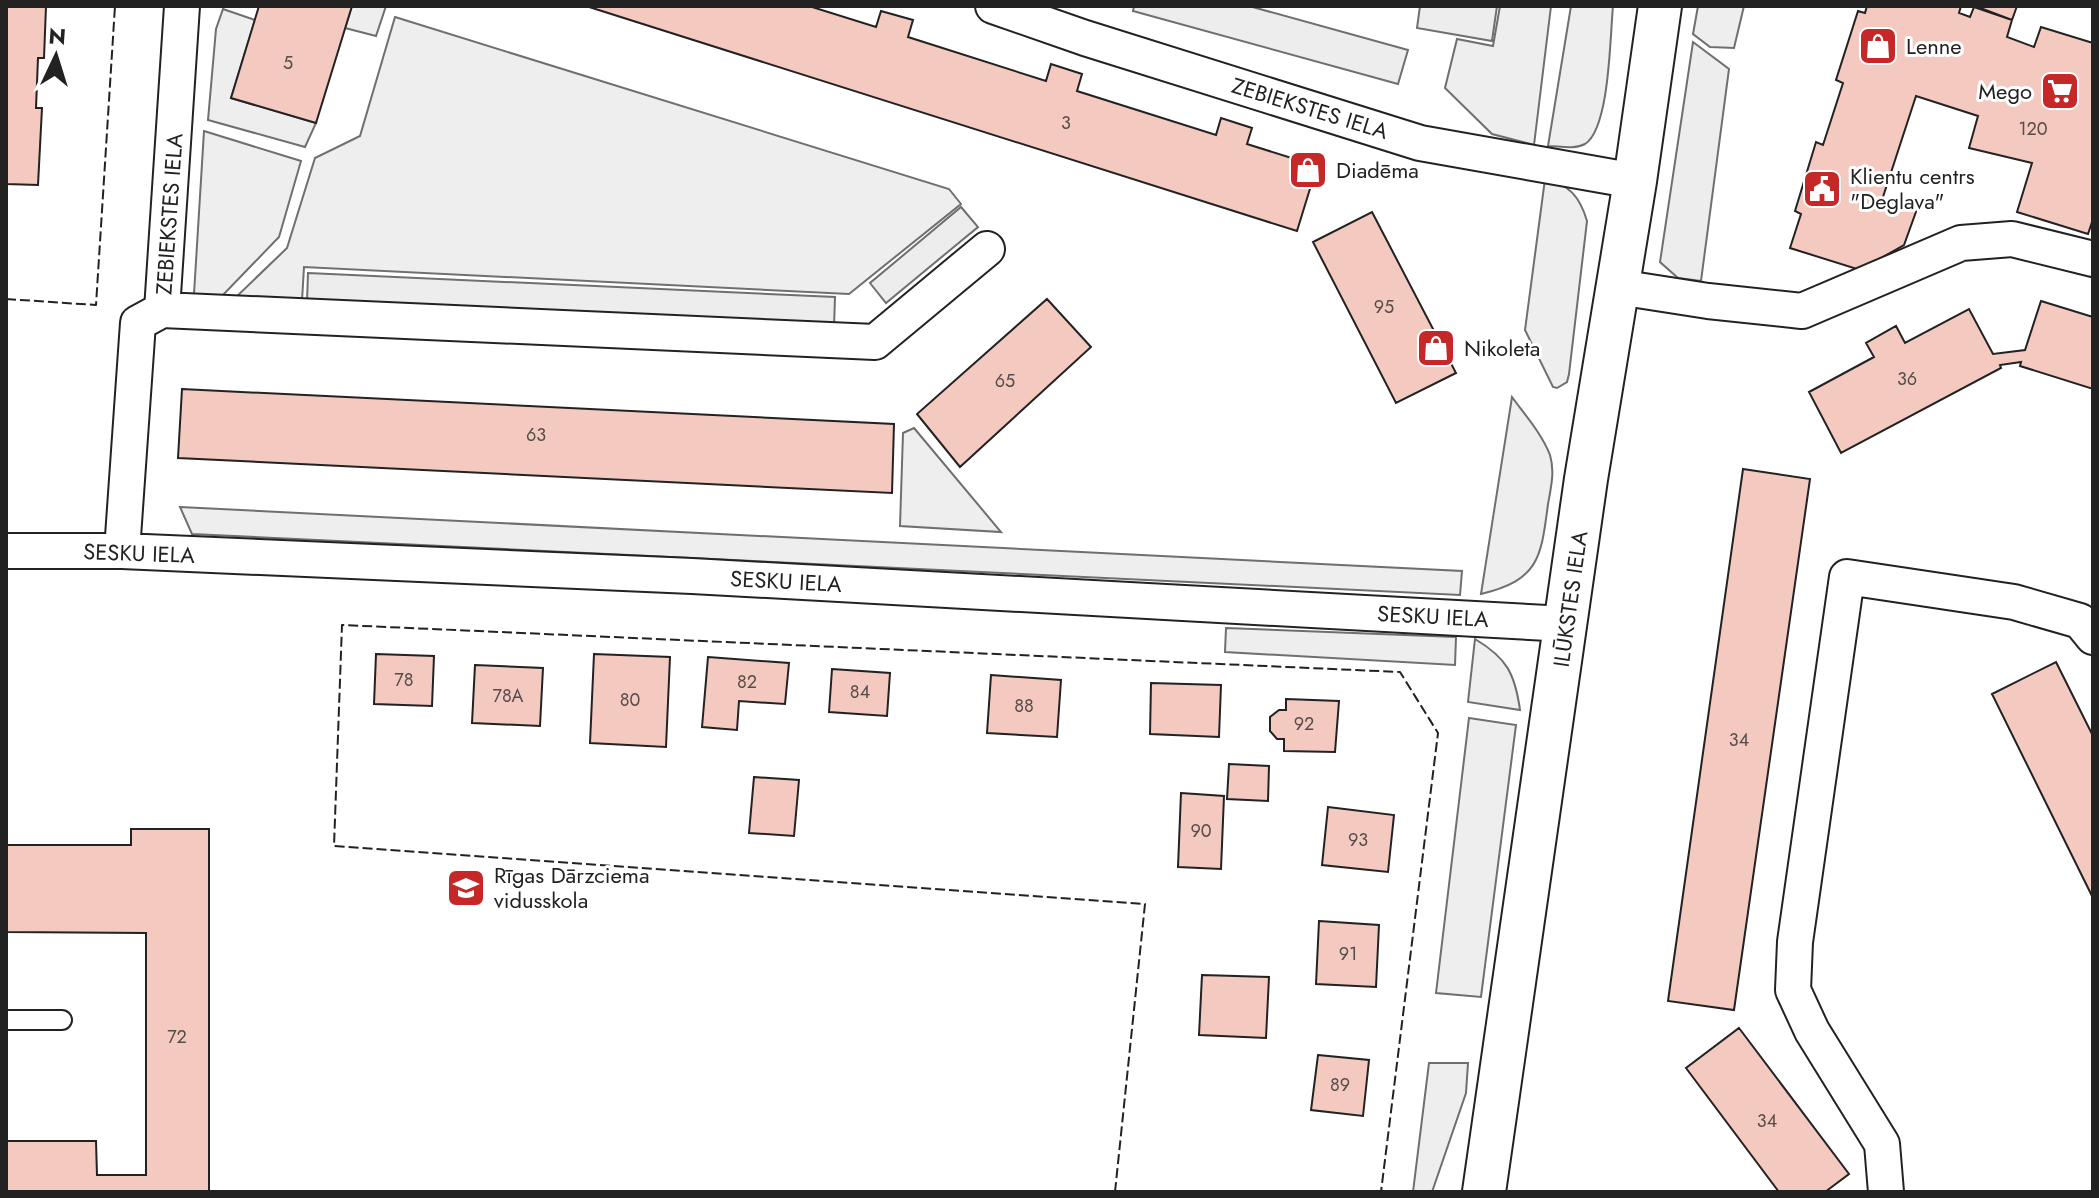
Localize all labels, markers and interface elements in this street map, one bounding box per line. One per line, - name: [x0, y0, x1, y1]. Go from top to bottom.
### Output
- north arrow: [16, 16, 96, 96]
- text: N: [48, 19, 67, 53]
- shop icon: Lenne: [1857, 25, 1899, 67]
- place label: Lenne: [1906, 30, 1962, 62]
- house number: 5: [283, 50, 293, 76]
- street label: ZEBIEKSTES IELA: [1228, 69, 1393, 147]
- supermarket icon: Mego: [2039, 70, 2081, 112]
- place label: Mego: [1978, 75, 2032, 107]
- house number: 3: [1061, 110, 1071, 136]
- house number: 120: [2018, 116, 2048, 142]
- street label: ZEBIEKSTES IELA: [147, 132, 191, 296]
- shop icon: Diadēma: [1287, 149, 1329, 191]
- place label: Diadēma: [1336, 154, 1419, 186]
- place label: Klientu centrs "Deglava": [1850, 160, 1975, 217]
- public building icon: Klientu centrs "Deglava": [1801, 168, 1843, 210]
- house number: 95: [1374, 294, 1394, 320]
- shop icon: Nikoleta: [1415, 327, 1457, 369]
- place label: Nikoleta: [1464, 332, 1540, 364]
- house number: 36: [1897, 366, 1917, 392]
- house number: 65: [995, 368, 1015, 394]
- house number: 63: [526, 422, 546, 448]
- street label: ILŪKSTES IELA: [1545, 528, 1595, 669]
- street label: SESKU IELA: [83, 535, 196, 571]
- street label: SESKU IELA: [729, 562, 843, 600]
- street label: SESKU IELA: [1376, 597, 1490, 635]
- house number: 78: [394, 667, 414, 693]
- house number: 82: [737, 669, 757, 695]
- house number: 84: [850, 679, 870, 705]
- house number: 78A: [493, 683, 524, 709]
- house number: 80: [620, 687, 641, 713]
- house number: 88: [1014, 693, 1034, 719]
- house number: 92: [1294, 711, 1314, 737]
- house number: 34: [1729, 727, 1749, 753]
- house number: 90: [1190, 818, 1212, 844]
- house number: 93: [1348, 827, 1368, 853]
- place label: Rīgas Dārzciema vidusskola: [494, 859, 650, 916]
- school or university icon: Rīgas Dārzciema vidusskola: [445, 867, 487, 909]
- house number: 91: [1339, 941, 1357, 967]
- house number: 72: [167, 1024, 187, 1050]
- house number: 89: [1330, 1072, 1350, 1098]
- house number: 34: [1757, 1108, 1777, 1134]

